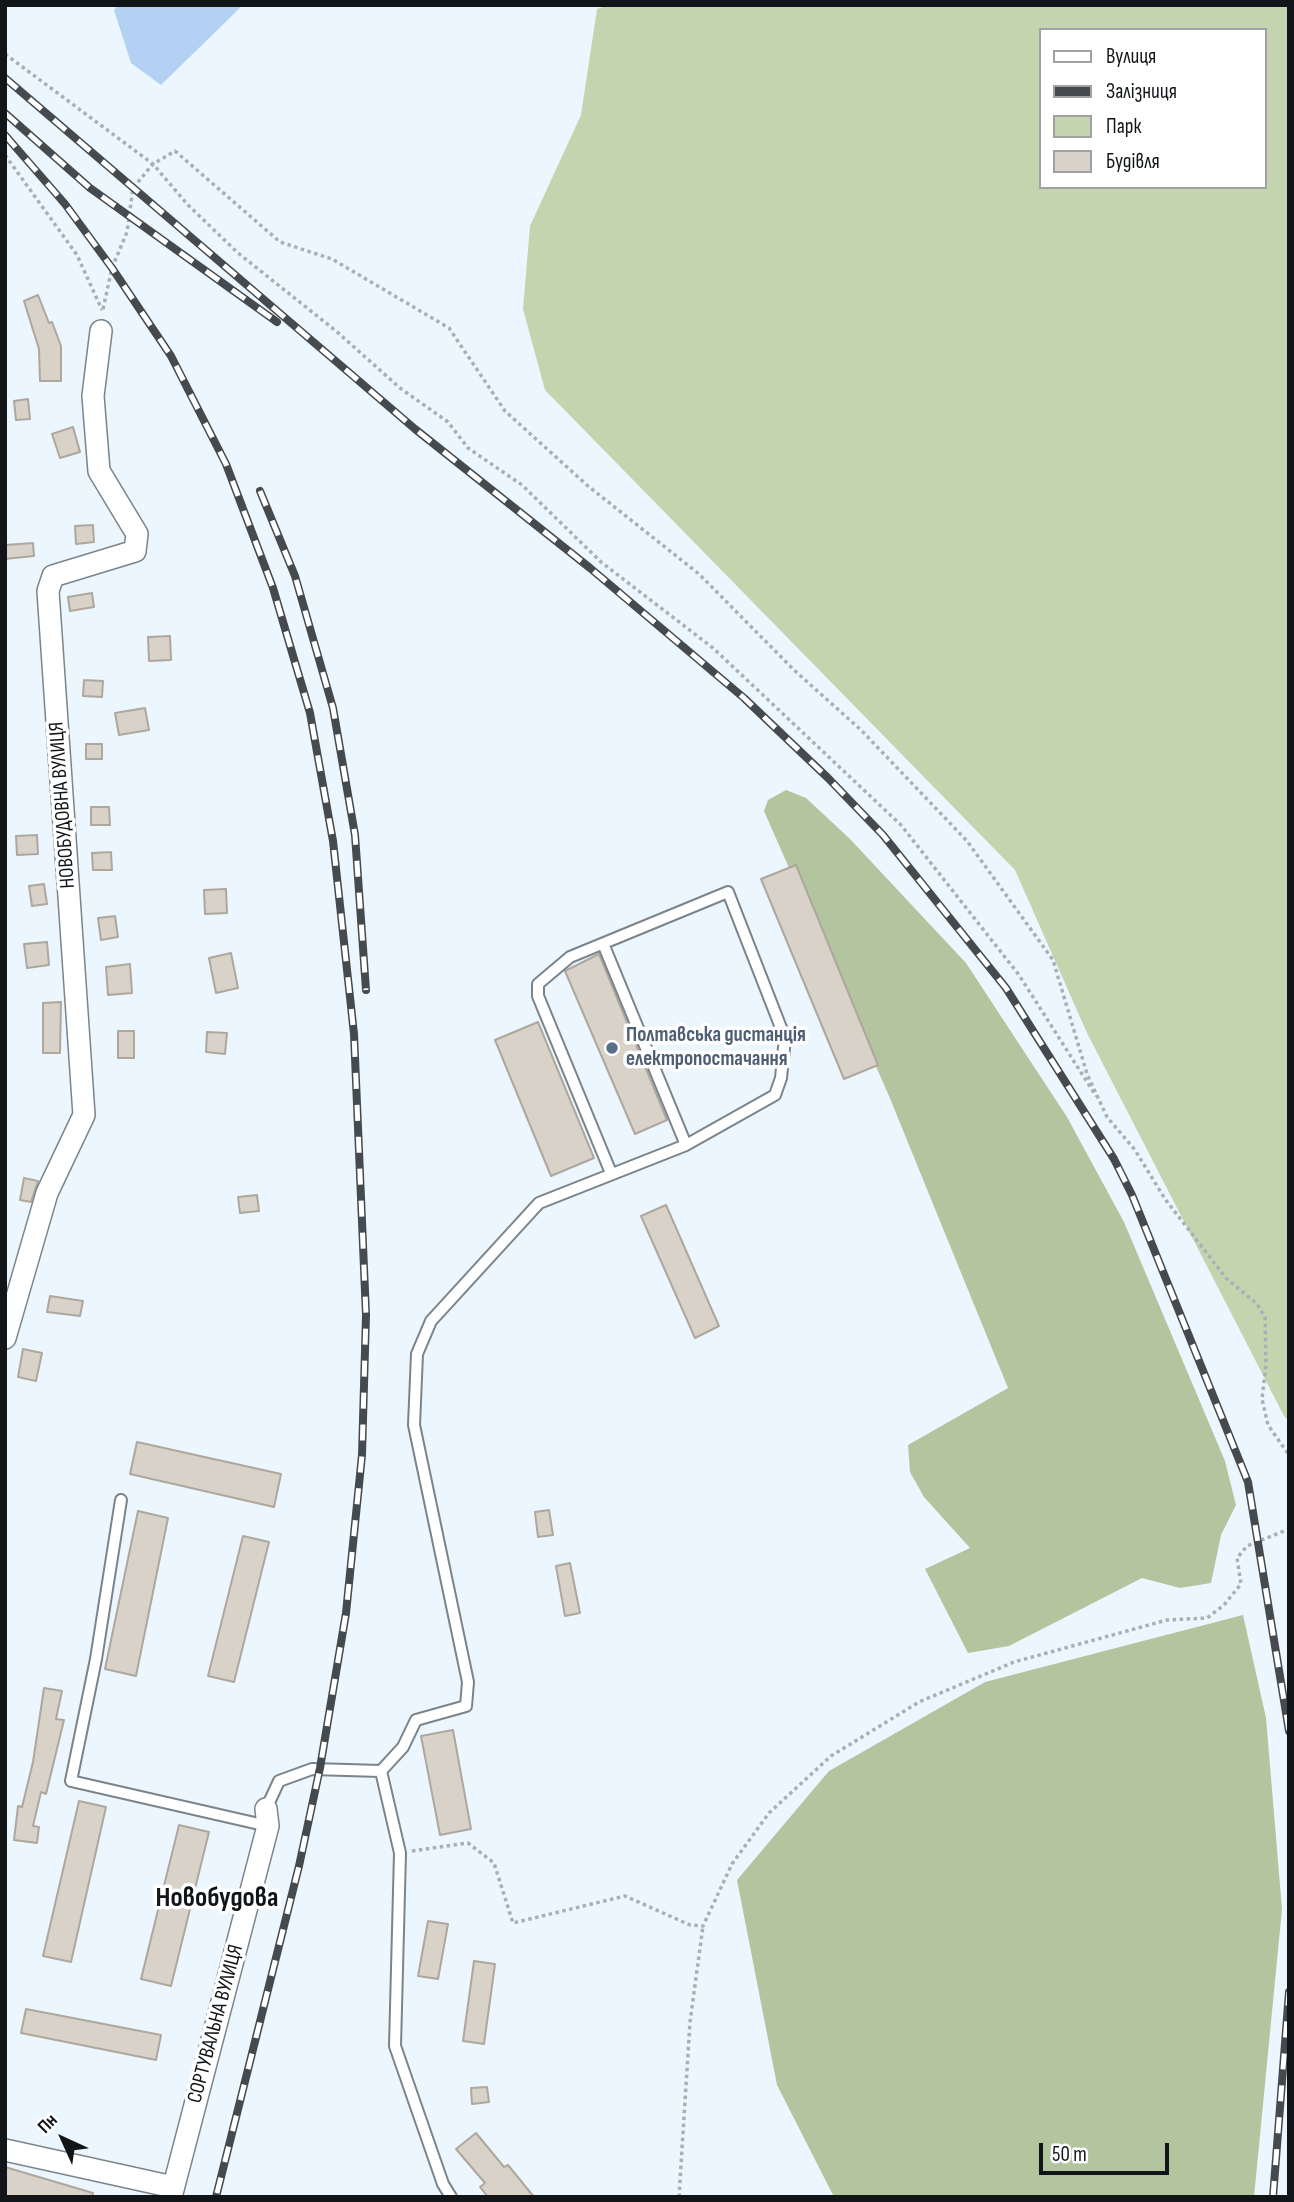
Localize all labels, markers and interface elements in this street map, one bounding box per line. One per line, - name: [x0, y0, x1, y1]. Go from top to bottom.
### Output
- legend: [1038, 28, 1266, 189]
- text: Вулиця: [1106, 44, 1156, 69]
- text: Залізниця: [1106, 79, 1177, 104]
- text: Парк: [1106, 114, 1141, 139]
- text: Будівля: [1106, 149, 1160, 174]
- street label: НОВОБУДОВНА ВУЛИЦЯ: [45, 721, 81, 889]
- place label: Полтавська дистанція електропостачання: [626, 1023, 806, 1073]
- marker: Полтавська дистанція електропостачання: [604, 1040, 620, 1056]
- district label: Новобудова: [156, 1882, 278, 1916]
- street label: СОРТУВАЛЬНА ВУЛИЦЯ: [183, 1942, 249, 2106]
- north arrow: [28, 2104, 98, 2174]
- text: Пн: [33, 2109, 62, 2138]
- scale bar: [1042, 2128, 1172, 2172]
- text: 50 m: [1052, 2142, 1087, 2167]

